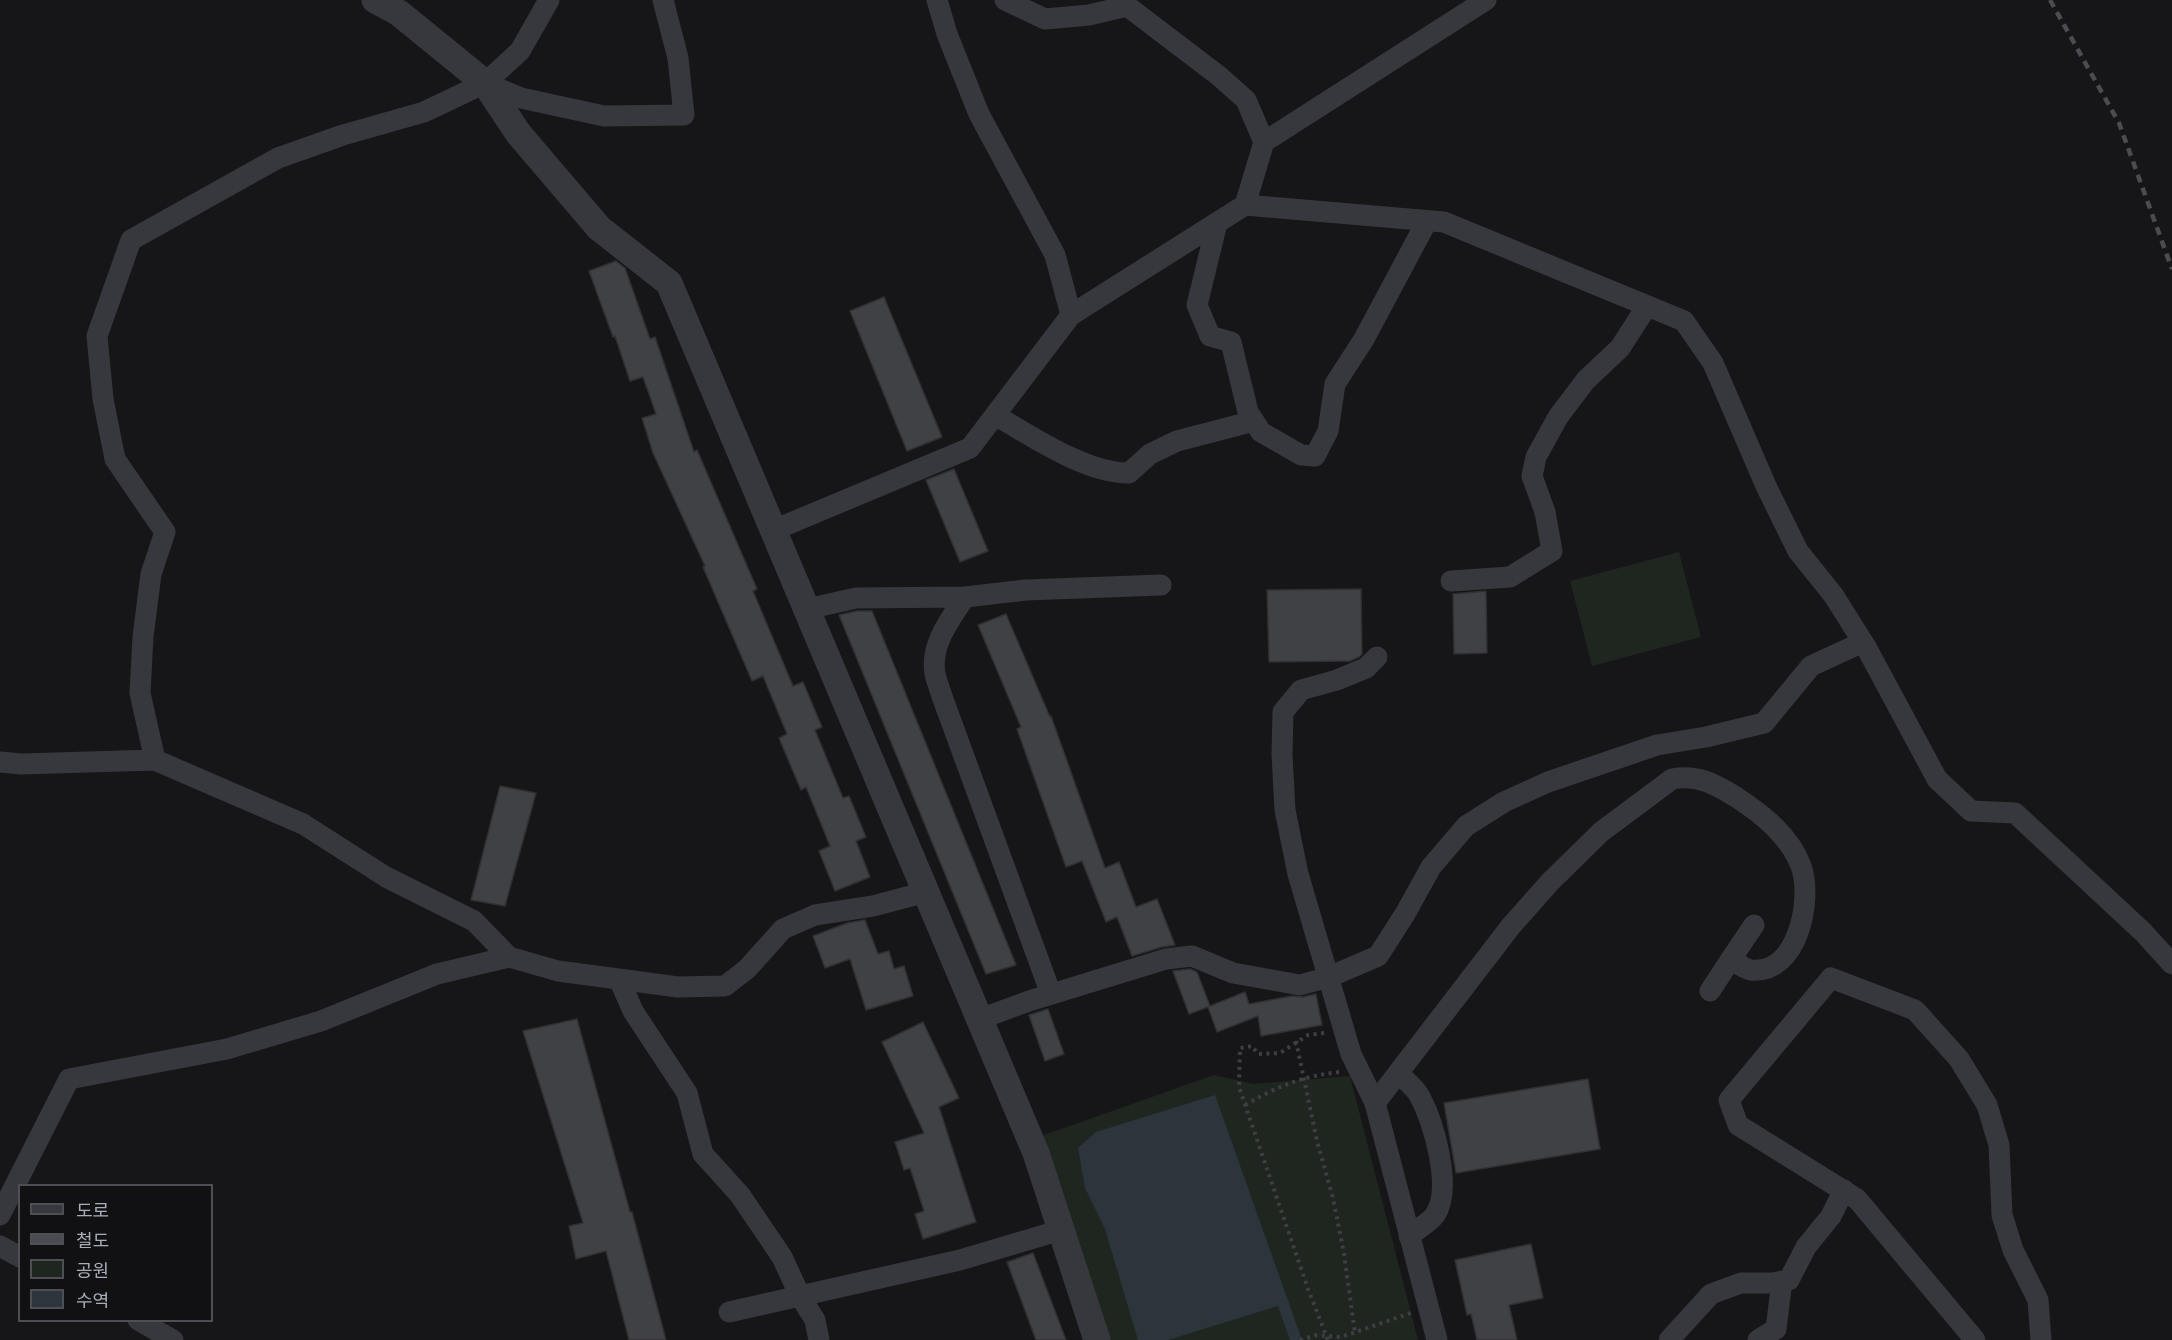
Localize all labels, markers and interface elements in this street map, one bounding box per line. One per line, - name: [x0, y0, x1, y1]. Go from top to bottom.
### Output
- legend: [18, 1184, 213, 1322]
- text: 도로: [76, 1199, 109, 1222]
- text: 철도: [76, 1229, 109, 1252]
- text: 공원: [76, 1259, 109, 1282]
- text: 수역: [76, 1289, 109, 1312]

